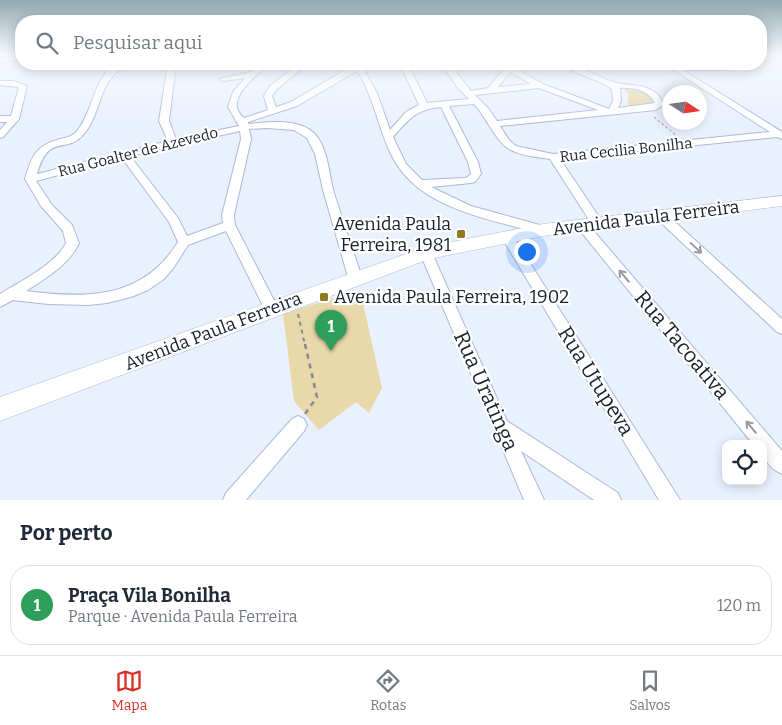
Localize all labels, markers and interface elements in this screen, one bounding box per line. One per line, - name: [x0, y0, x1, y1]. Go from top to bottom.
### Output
- search box: [15, 15, 767, 70]
- icon: search: [33, 29, 61, 57]
- text: Pesquisar aqui: [73, 31, 202, 54]
- north arrow: [662, 85, 707, 130]
- street label: Rua Goalter de Azevedo: [56, 123, 220, 181]
- street label: Rua Cecilia Bonilha: [559, 134, 693, 166]
- street label: Avenida Paula Ferreira: [551, 196, 741, 240]
- place label: Avenida Paula Ferreira, 1981: [333, 213, 452, 256]
- marker: Avenida Paula Ferreira, 1981: [455, 228, 467, 240]
- your location: [514, 239, 540, 265]
- one-way arrow: [689, 242, 702, 254]
- one-way arrow: [619, 269, 630, 282]
- street label: Rua Tacoativa: [629, 285, 735, 405]
- place label: Avenida Paula Ferreira, 1902: [334, 286, 569, 308]
- street label: Avenida Paula Ferreira: [121, 287, 305, 375]
- marker: Avenida Paula Ferreira, 1902: [318, 291, 330, 303]
- pin: 1: [315, 310, 347, 351]
- street label: Rua Utupeva: [552, 322, 640, 441]
- street label: Rua Uratinga: [448, 327, 524, 455]
- one-way arrow: [745, 421, 756, 434]
- map controls: [722, 440, 767, 485]
- button: locate: [722, 440, 767, 485]
- text: Por perto: [20, 520, 113, 546]
- text: Praça Vila Bonilha: [68, 584, 231, 607]
- text: 1: [34, 596, 40, 615]
- text: 120 m: [717, 596, 761, 615]
- text: Parque · Avenida Paula Ferreira: [68, 607, 297, 626]
- tab: Mapa: [111, 667, 147, 714]
- tab: Rotas: [370, 667, 406, 714]
- tab: Salvos: [629, 667, 671, 714]

